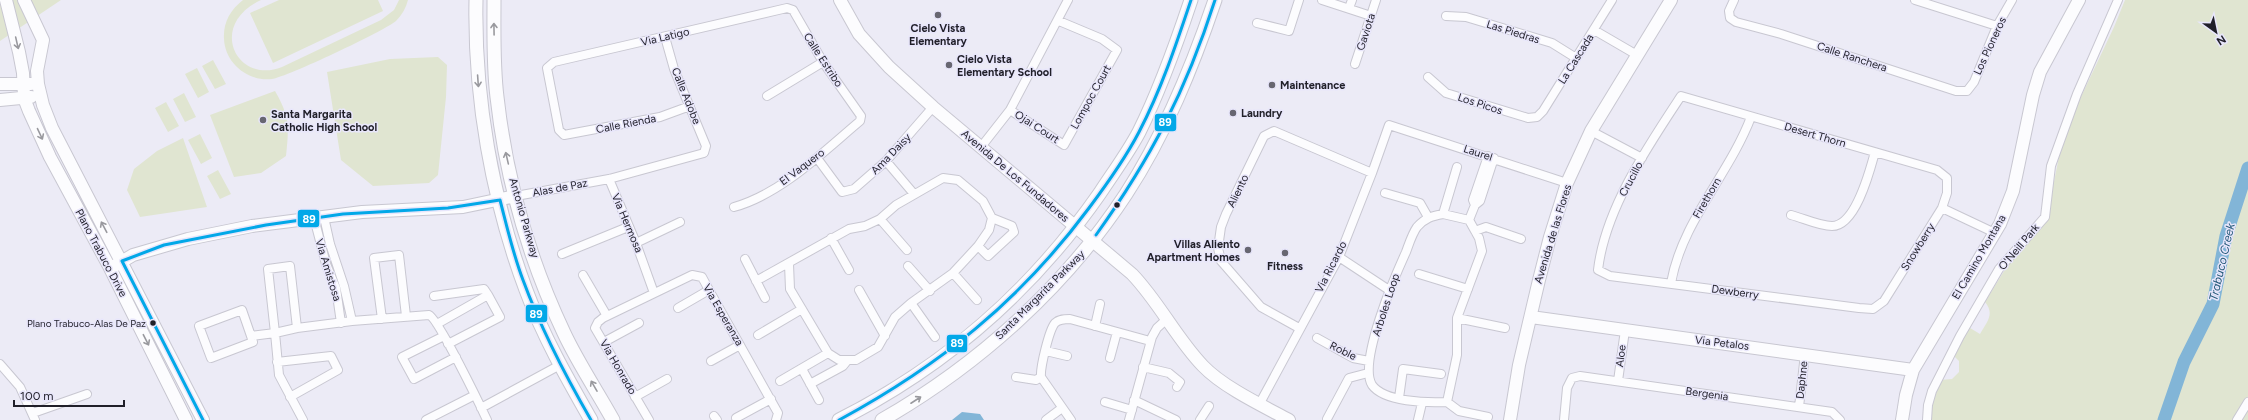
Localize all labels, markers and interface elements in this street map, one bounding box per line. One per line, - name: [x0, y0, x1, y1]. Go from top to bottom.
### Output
- marker: Cielo Vista Elementary: [933, 10, 943, 20]
- street label: Gaviota: [1354, 12, 1378, 52]
- north arrow: [2196, 12, 2236, 52]
- street label: Los Pioneros: [1971, 15, 2009, 77]
- street label: Las Piedras: [1485, 18, 1541, 46]
- place label: Cielo Vista Elementary: [909, 22, 968, 48]
- one-way arrow: [490, 23, 498, 36]
- street label: Via Latigo: [639, 25, 691, 49]
- street label: Calle Estribo: [801, 30, 845, 90]
- street label: La Cascada: [1556, 32, 1596, 86]
- text: N: [2214, 32, 2228, 48]
- one-way arrow: [14, 36, 22, 49]
- street label: Calle Ranchera: [1815, 40, 1889, 74]
- place label: Cielo Vista Elementary School: [957, 53, 1052, 79]
- marker: Cielo Vista Elementary School: [944, 60, 954, 70]
- street label: Lompoc Court: [1068, 63, 1114, 131]
- street label: Calle Adobe: [669, 66, 703, 126]
- one-way arrow: [475, 74, 482, 87]
- place label: Maintenance: [1280, 79, 1345, 92]
- marker: Maintenance: [1267, 80, 1277, 90]
- street label: Los Picos: [1456, 91, 1504, 117]
- place label: Laundry: [1241, 107, 1283, 120]
- place label: Santa Margarita Catholic High School: [271, 108, 377, 134]
- street label: Ojai Court: [1012, 108, 1062, 146]
- marker: Laundry: [1228, 108, 1238, 118]
- street label: Calle Rienda: [595, 112, 657, 136]
- line badge: 89: [1154, 113, 1177, 132]
- marker: Santa Margarita Catholic High School: [258, 115, 268, 125]
- text: 89: [1158, 116, 1172, 129]
- street label: Desert Thorn: [1783, 120, 1847, 150]
- street label: Avenida De Los Fundadores: [959, 127, 1071, 225]
- one-way arrow: [37, 128, 44, 140]
- street label: Ama Daisy: [868, 131, 914, 177]
- street label: Laurel: [1462, 142, 1494, 164]
- street label: El Vaquero: [777, 146, 827, 188]
- one-way arrow: [503, 152, 510, 165]
- street label: Crucillo: [1616, 159, 1646, 199]
- street label: Aliento: [1224, 172, 1252, 210]
- street label: Firethorn: [1690, 175, 1724, 221]
- street label: Antonio Parkway: [506, 176, 542, 260]
- street label: Alas de Paz: [531, 176, 589, 200]
- street label: Avenida de las Flores: [1532, 183, 1574, 285]
- street label: Via Hermosa: [609, 191, 645, 255]
- unlabelled marker: [1112, 200, 1122, 210]
- street label: Plano Trabuco Drive: [72, 207, 130, 299]
- line badge: 89: [297, 209, 320, 228]
- street label: El Camino Montana: [1949, 212, 2009, 302]
- text: 89: [302, 213, 316, 226]
- one-way arrow: [100, 221, 107, 233]
- street label: Snowberry: [1898, 221, 1938, 273]
- street label: O'Neill Park: [1996, 221, 2042, 273]
- water label: Trabuco Creek: [2206, 221, 2238, 302]
- street label: Via Amistosa: [312, 237, 344, 303]
- place label: Villas Aliento Apartment Homes: [1147, 238, 1241, 264]
- street label: Via Ricardo: [1312, 239, 1350, 295]
- marker: Villas Aliento Apartment Homes: [1243, 245, 1253, 255]
- street label: Santa Margarita Parkway: [993, 247, 1088, 342]
- marker: Fitness: [1280, 248, 1290, 258]
- place label: Fitness: [1267, 260, 1303, 273]
- street label: Arboles Loop: [1370, 271, 1402, 338]
- street label: Via Esperanza: [700, 282, 746, 348]
- street label: Dewberry: [1710, 282, 1760, 302]
- line badge: 89: [525, 304, 548, 323]
- text: 89: [529, 308, 543, 321]
- place label: Plano Trabuco-Alas De Paz: [27, 317, 146, 330]
- marker: Plano Trabuco-Alas De Paz: [148, 318, 158, 328]
- street label: Via Petalos: [1694, 333, 1750, 353]
- one-way arrow: [143, 334, 150, 346]
- line badge: 89: [946, 334, 968, 353]
- street label: Via Honrado: [597, 337, 639, 397]
- text: 89: [950, 337, 964, 350]
- street label: Roble: [1328, 339, 1358, 363]
- street label: Aloe: [1613, 344, 1629, 368]
- street label: Daphne: [1794, 360, 1810, 400]
- one-way arrow: [589, 380, 597, 392]
- scale bar: [14, 382, 124, 408]
- street label: Bergenia: [1685, 385, 1729, 403]
- text: 100 m: [20, 389, 54, 403]
- one-way arrow: [910, 396, 921, 405]

